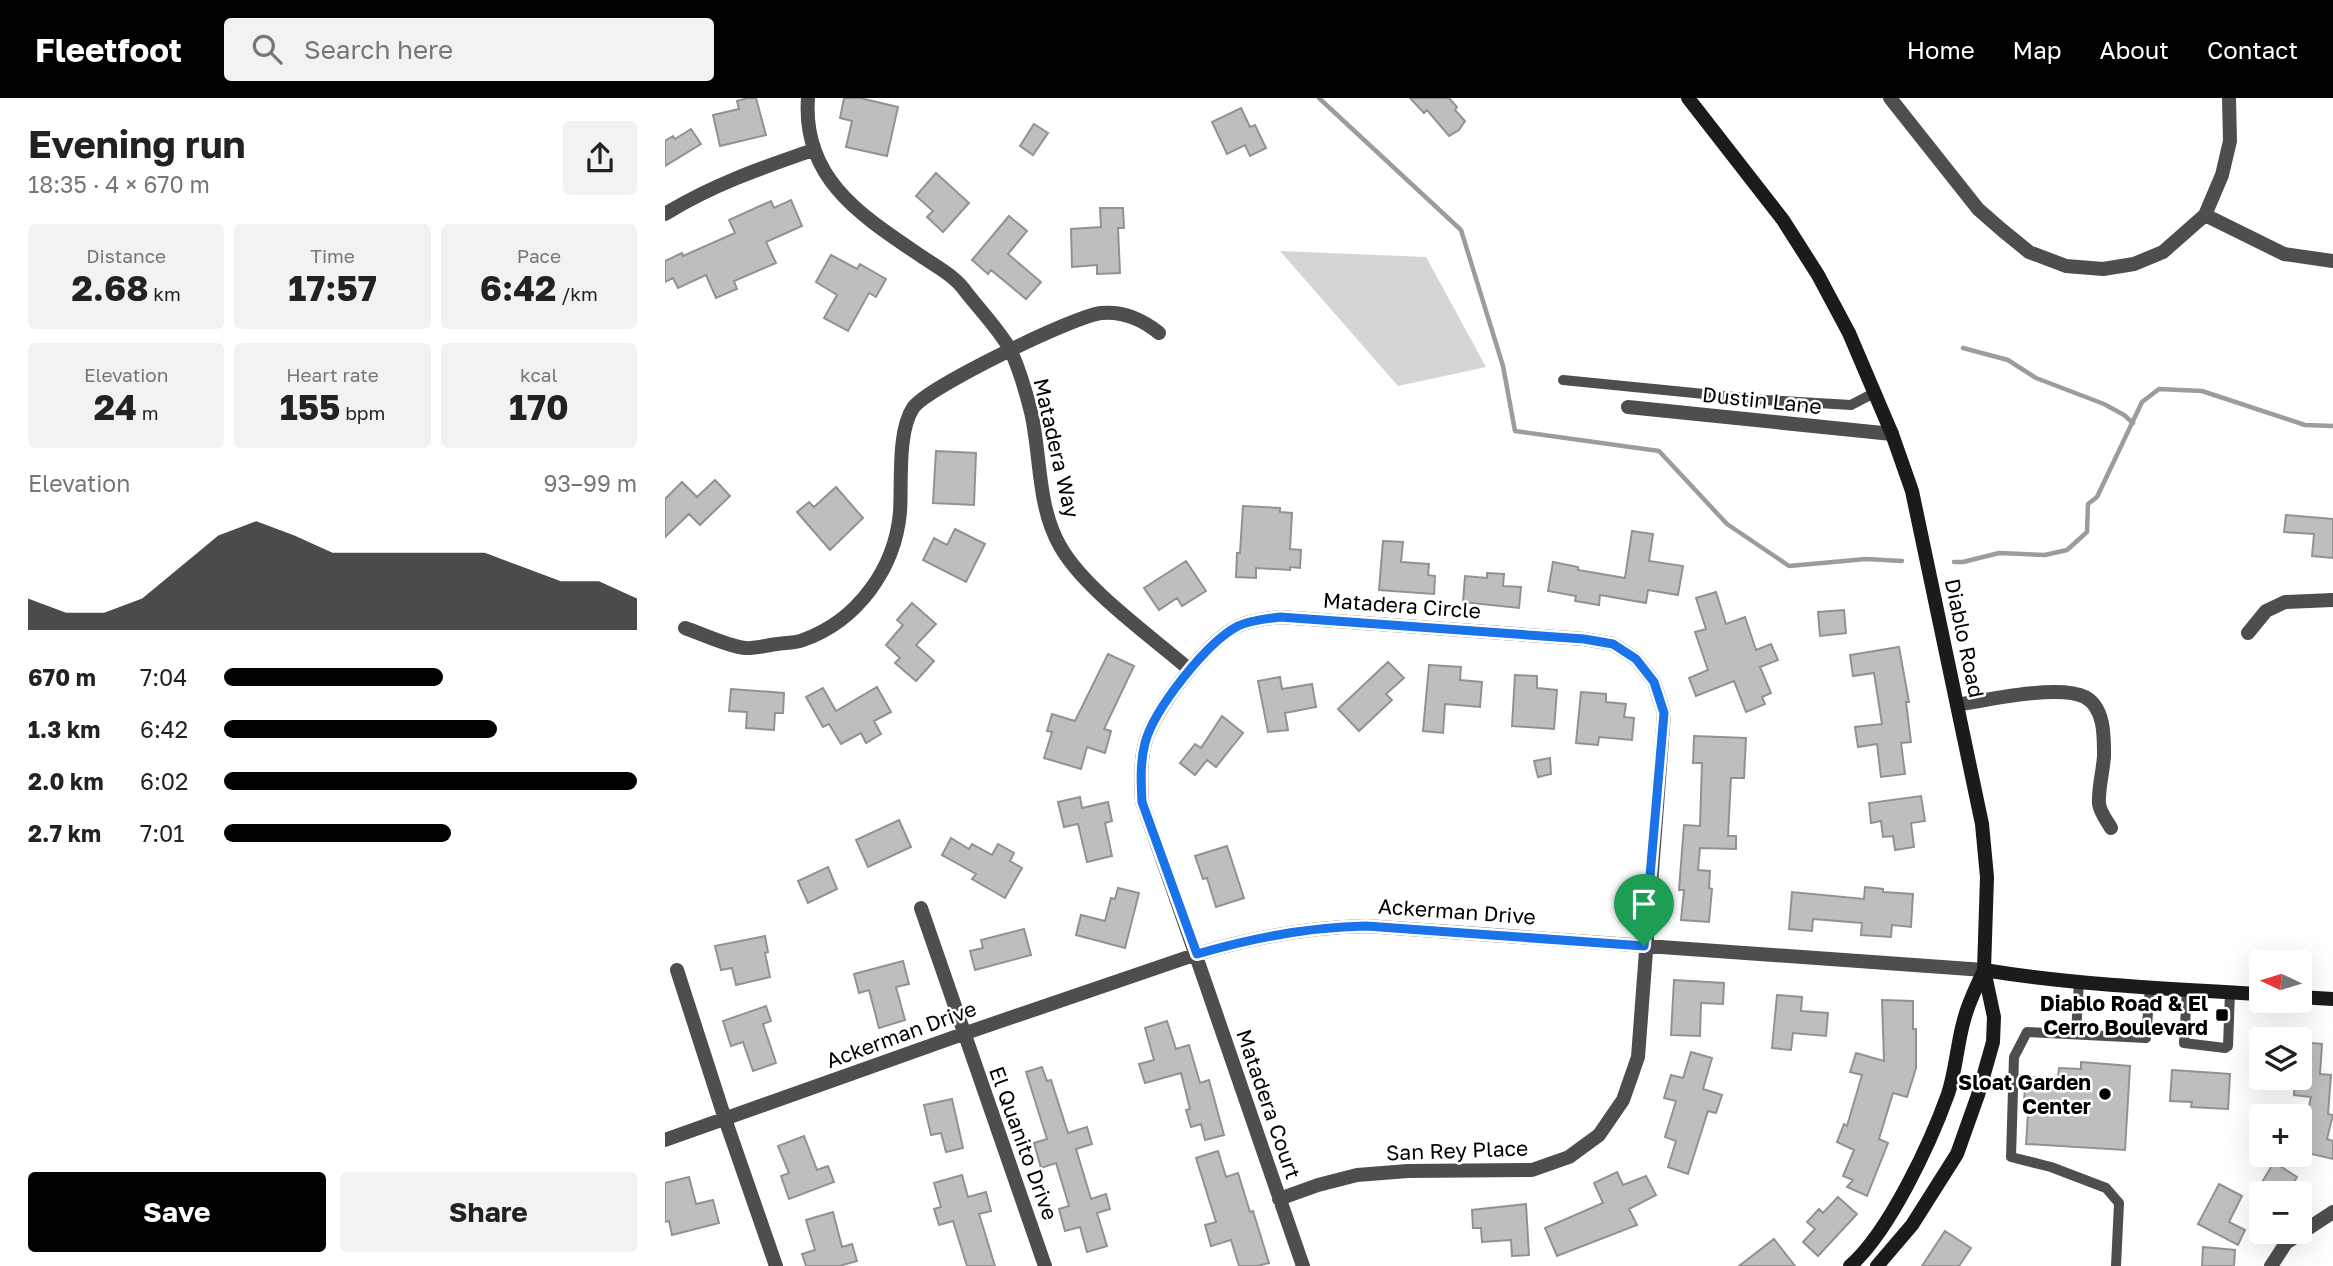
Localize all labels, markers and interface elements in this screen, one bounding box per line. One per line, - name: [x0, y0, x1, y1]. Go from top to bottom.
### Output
- search box: [224, 18, 714, 81]
- text: Fleetfoot: [35, 30, 182, 69]
- icon: search: [248, 30, 286, 68]
- text: Search here: [304, 34, 453, 65]
- text: Home: [1907, 35, 1975, 64]
- text: Map: [2013, 35, 2062, 64]
- text: About: [2100, 35, 2169, 64]
- text: Contact: [2207, 35, 2298, 64]
- text: Evening run: [28, 121, 246, 166]
- button: share: [563, 121, 637, 195]
- text: 18:35 · 4 × 670 m: [28, 170, 210, 198]
- text: Distance: [86, 244, 166, 267]
- text: Time: [310, 244, 355, 267]
- text: Pace: [517, 244, 561, 267]
- text: 2.68: [71, 267, 149, 309]
- text: 17:57: [288, 267, 377, 309]
- text: 6:42: [480, 267, 556, 309]
- text: km: [149, 282, 181, 305]
- text: /km: [556, 282, 598, 305]
- text: Elevation: [84, 363, 168, 386]
- text: Heart rate: [286, 363, 379, 386]
- text: kcal: [520, 363, 558, 386]
- street label: Matadera Way: [1028, 376, 1086, 521]
- street label: Dustin Lane: [1701, 381, 1823, 419]
- text: 24: [94, 386, 137, 428]
- text: 155: [280, 386, 340, 428]
- text: 170: [509, 386, 569, 428]
- text: m: [137, 401, 159, 424]
- text: bpm: [340, 401, 385, 424]
- text: Elevation: [28, 469, 130, 497]
- text: 93–99 m: [544, 469, 637, 497]
- street label: Diablo Road: [1940, 576, 1990, 700]
- street label: Matadera Circle: [1322, 587, 1482, 623]
- text: 670 m: [28, 663, 96, 691]
- text: 7:04: [140, 663, 187, 691]
- text: 1.3 km: [28, 715, 100, 743]
- text: 6:42: [140, 715, 188, 743]
- text: 2.0 km: [28, 767, 104, 795]
- text: 6:02: [140, 767, 188, 795]
- text: 2.7 km: [28, 819, 101, 847]
- text: 7:01: [140, 819, 185, 847]
- pin: [1614, 874, 1674, 946]
- icon: arrive: [1625, 885, 1663, 923]
- street label: Ackerman Drive: [1377, 893, 1537, 929]
- north arrow: [2249, 950, 2312, 1013]
- map controls: [2249, 950, 2312, 1244]
- place label: Diablo Road & El Cerro Boulevard: [2040, 990, 2208, 1040]
- street label: Ackerman Drive: [822, 995, 980, 1073]
- marker: Diablo Road & El Cerro Boulevard: [2214, 1007, 2230, 1023]
- street label: Matadera Court: [1231, 1026, 1307, 1182]
- button: layers: [2249, 1027, 2312, 1090]
- street label: El Quanito Drive: [984, 1063, 1064, 1223]
- place label: Sloat Garden Center: [1958, 1069, 2091, 1119]
- marker: Sloat Garden Center: [2097, 1086, 2113, 1102]
- button: +: [2249, 1104, 2312, 1167]
- street label: San Rey Place: [1385, 1135, 1529, 1165]
- button: Save: [28, 1172, 326, 1252]
- button: Share: [340, 1172, 637, 1252]
- button: −: [2249, 1181, 2312, 1244]

